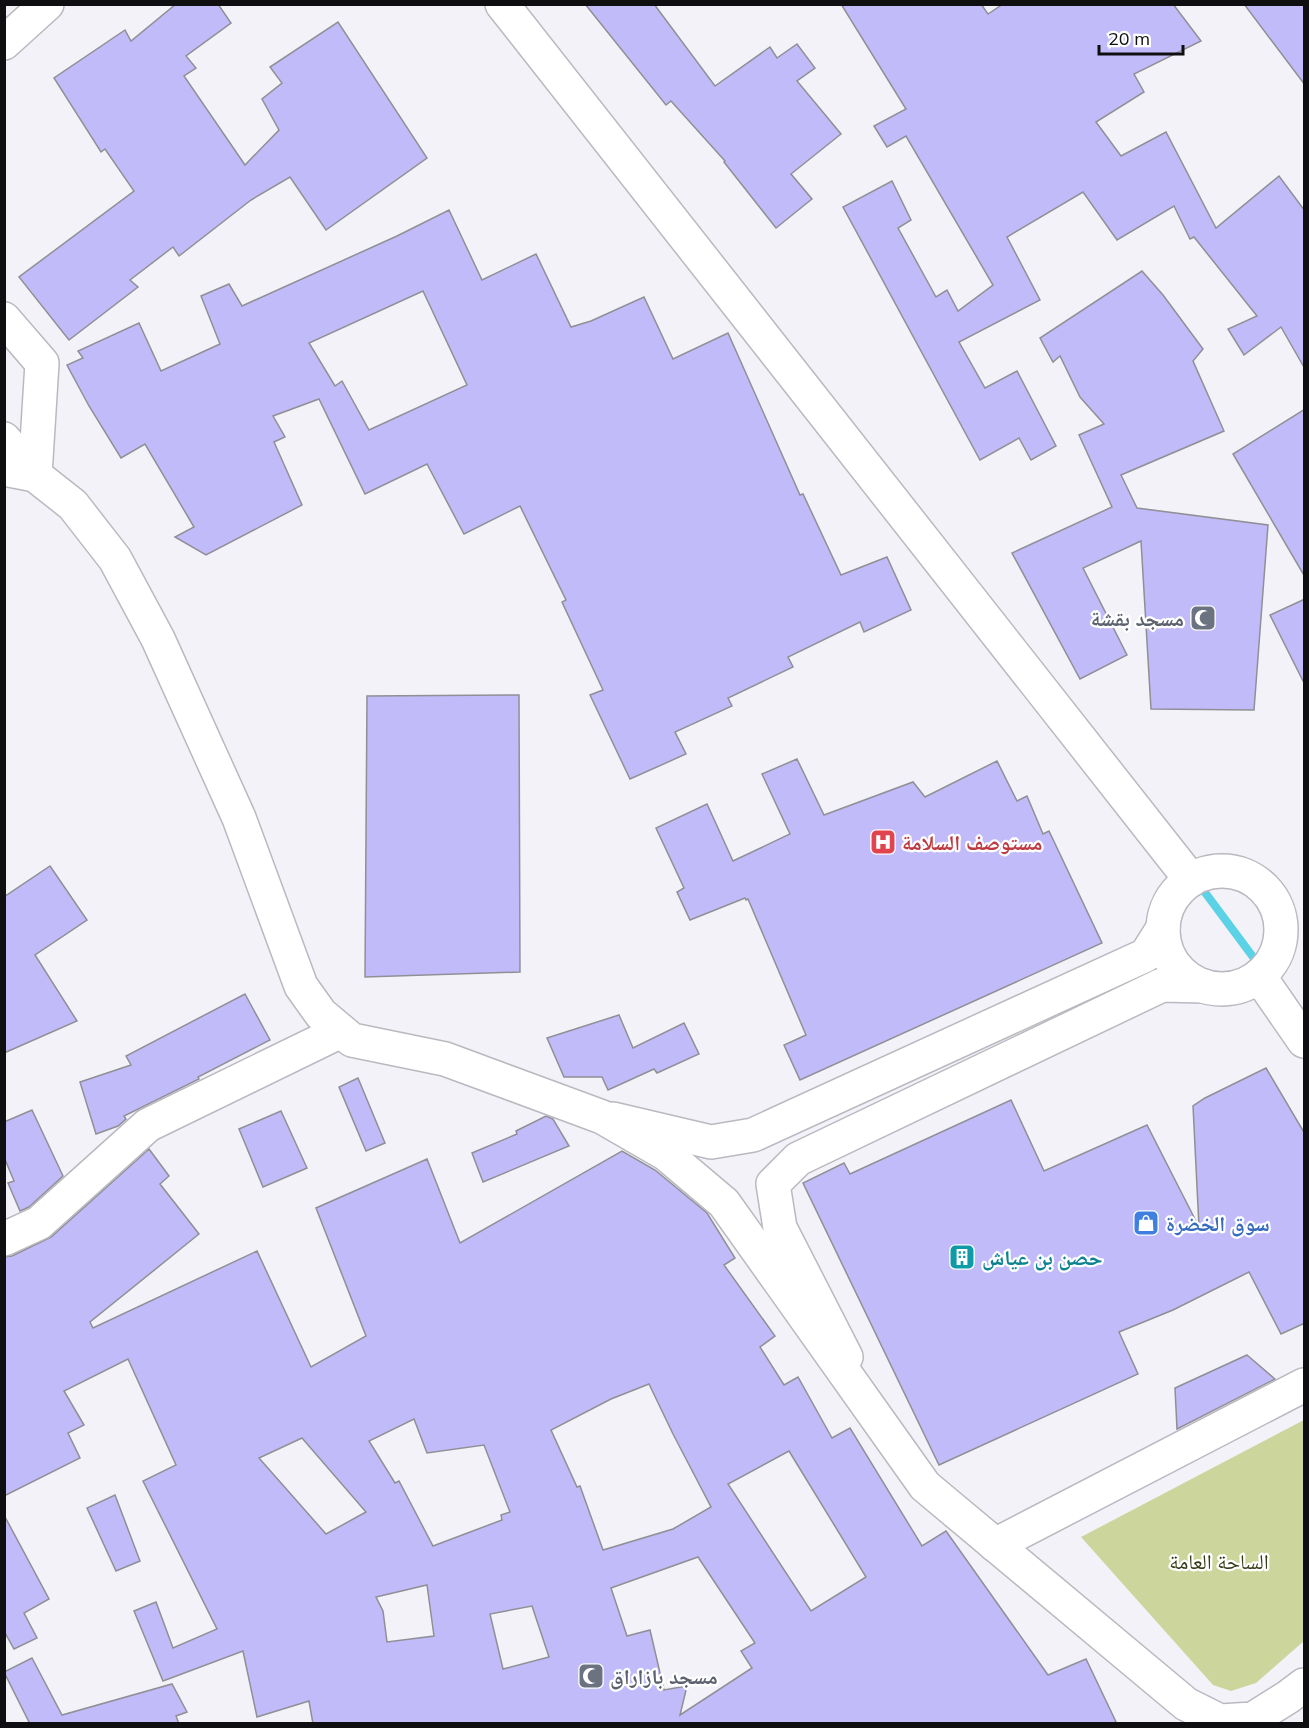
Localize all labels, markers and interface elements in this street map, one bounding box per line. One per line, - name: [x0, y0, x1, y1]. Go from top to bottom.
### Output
- scale bar: [1099, 18, 1183, 56]
- text: 20 m: [1108, 27, 1150, 50]
- mosque icon: مسجد بقشة: [1188, 603, 1218, 633]
- place label: مسجد بقشة: [1091, 605, 1184, 631]
- hospital icon: مستوصف السلامة: [868, 827, 898, 857]
- place label: مستوصف السلامة: [902, 829, 1042, 855]
- shop icon: سوق الخضرة: [1131, 1208, 1161, 1238]
- place label: سوق الخضرة: [1166, 1210, 1270, 1237]
- building icon: حصن بن عياش: [947, 1242, 977, 1272]
- place label: حصن بن عياش: [982, 1244, 1103, 1271]
- park label: الساحة العامة: [1169, 1548, 1269, 1574]
- mosque icon: مسجد بازاراق: [576, 1661, 606, 1691]
- place label: مسجد بازاراق: [610, 1663, 718, 1690]

